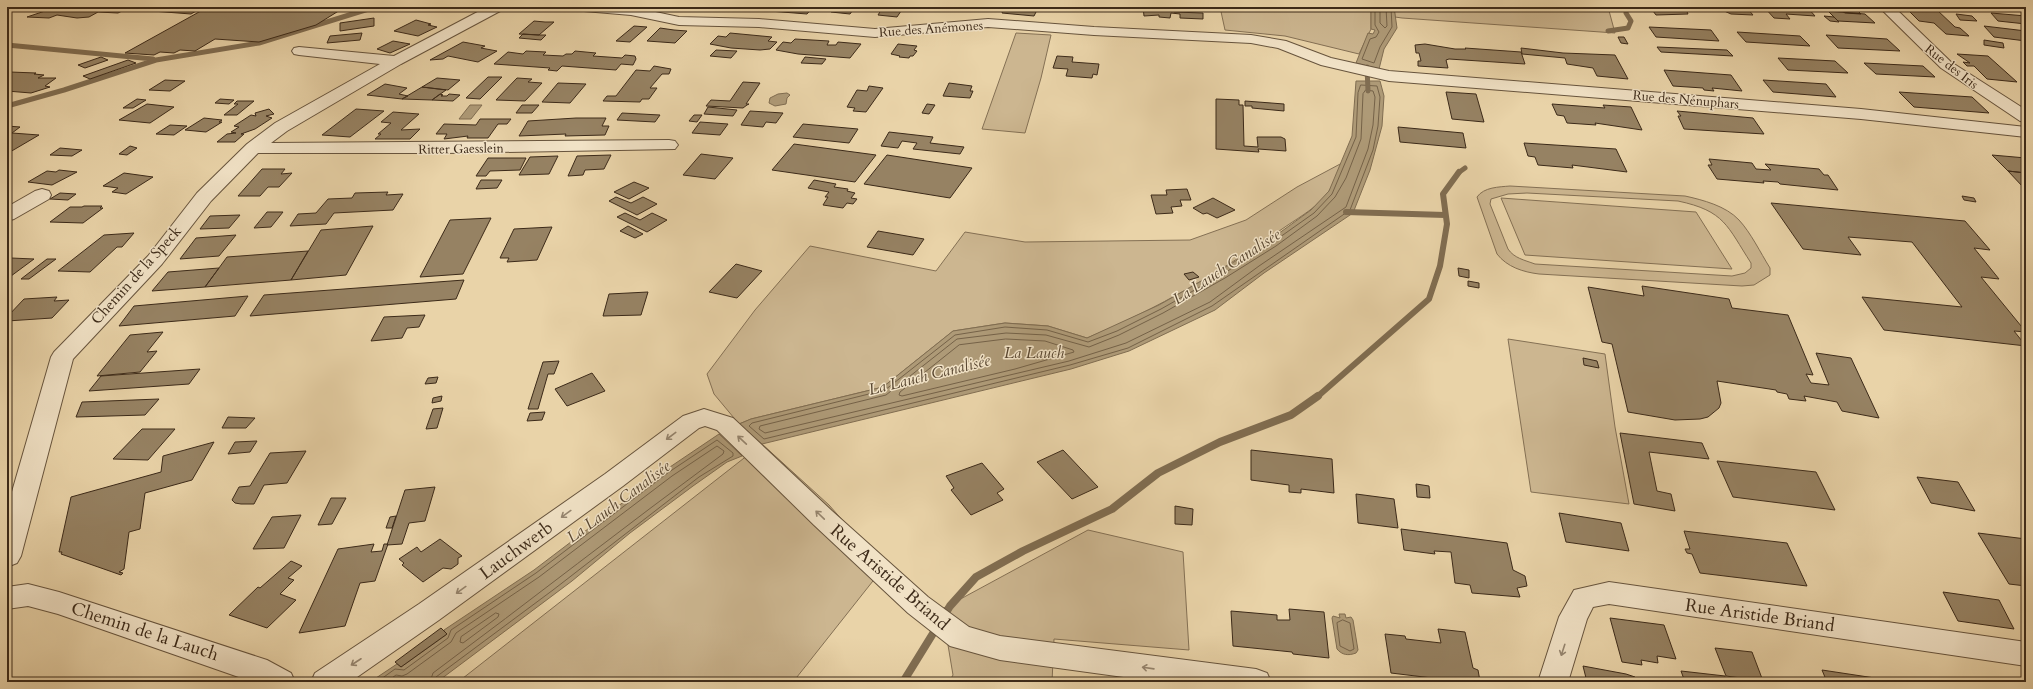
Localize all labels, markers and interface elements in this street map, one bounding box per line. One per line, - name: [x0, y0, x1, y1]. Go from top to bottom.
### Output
- street label: Rue des Anémones: [878, 16, 984, 42]
- street label: Rue des Iris: [1921, 40, 1982, 93]
- street label: Rue des Nénuphars: [1632, 86, 1740, 114]
- street label: Ritter Gaesslein: [418, 139, 505, 159]
- street label: Chemin de la Speck: [86, 221, 186, 329]
- water label: La Lauch Canalisée: [1168, 223, 1286, 310]
- water label: La Lauch: [1004, 342, 1064, 364]
- water label: La Lauch Canalisée: [866, 349, 993, 401]
- one-way arrow: [665, 432, 676, 441]
- one-way arrow: [737, 435, 747, 444]
- water label: La Lauch Canalisée: [562, 455, 676, 548]
- one-way arrow: [561, 510, 572, 518]
- one-way arrow: [815, 510, 825, 520]
- street label: Lauchwerb: [474, 515, 558, 586]
- street label: Rue Aristide Briand: [825, 519, 955, 636]
- one-way arrow: [455, 586, 466, 594]
- street label: Rue Aristide Briand: [1684, 593, 1837, 638]
- street label: Chemin de la Lauch: [68, 596, 222, 667]
- one-way arrow: [1559, 643, 1566, 656]
- one-way arrow: [350, 658, 361, 667]
- one-way arrow: [1142, 664, 1155, 672]

